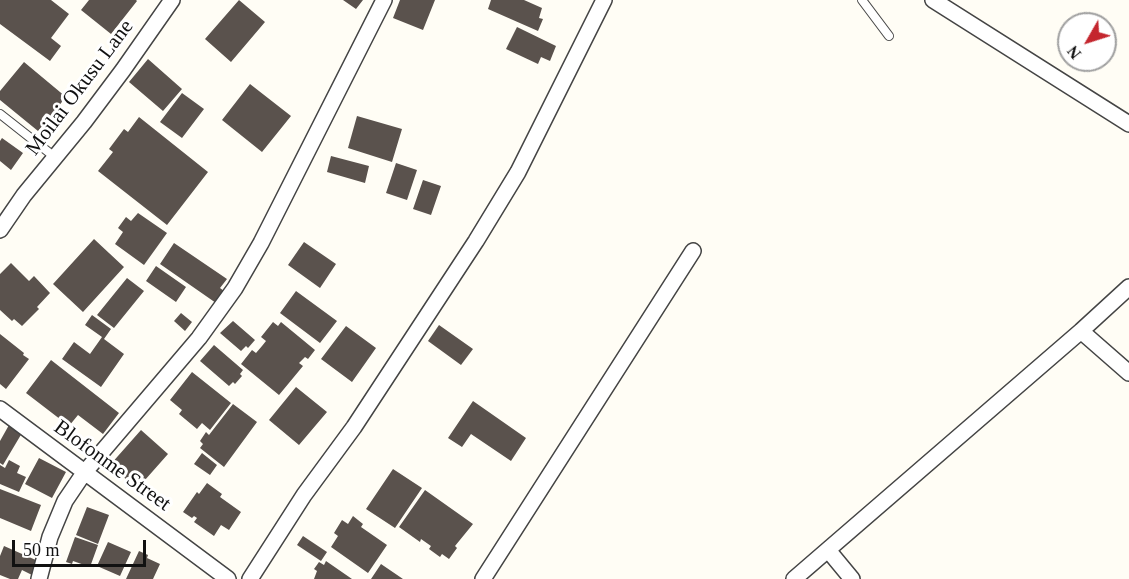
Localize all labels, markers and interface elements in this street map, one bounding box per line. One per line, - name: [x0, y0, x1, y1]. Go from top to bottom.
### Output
- north arrow: [1057, 12, 1117, 72]
- street label: Moilai Okusu Lane: [21, 15, 139, 161]
- text: N: [1064, 43, 1084, 62]
- street label: Blofonme Street: [49, 415, 175, 517]
- scale bar: [15, 528, 148, 566]
- text: 50 m: [23, 540, 60, 560]

